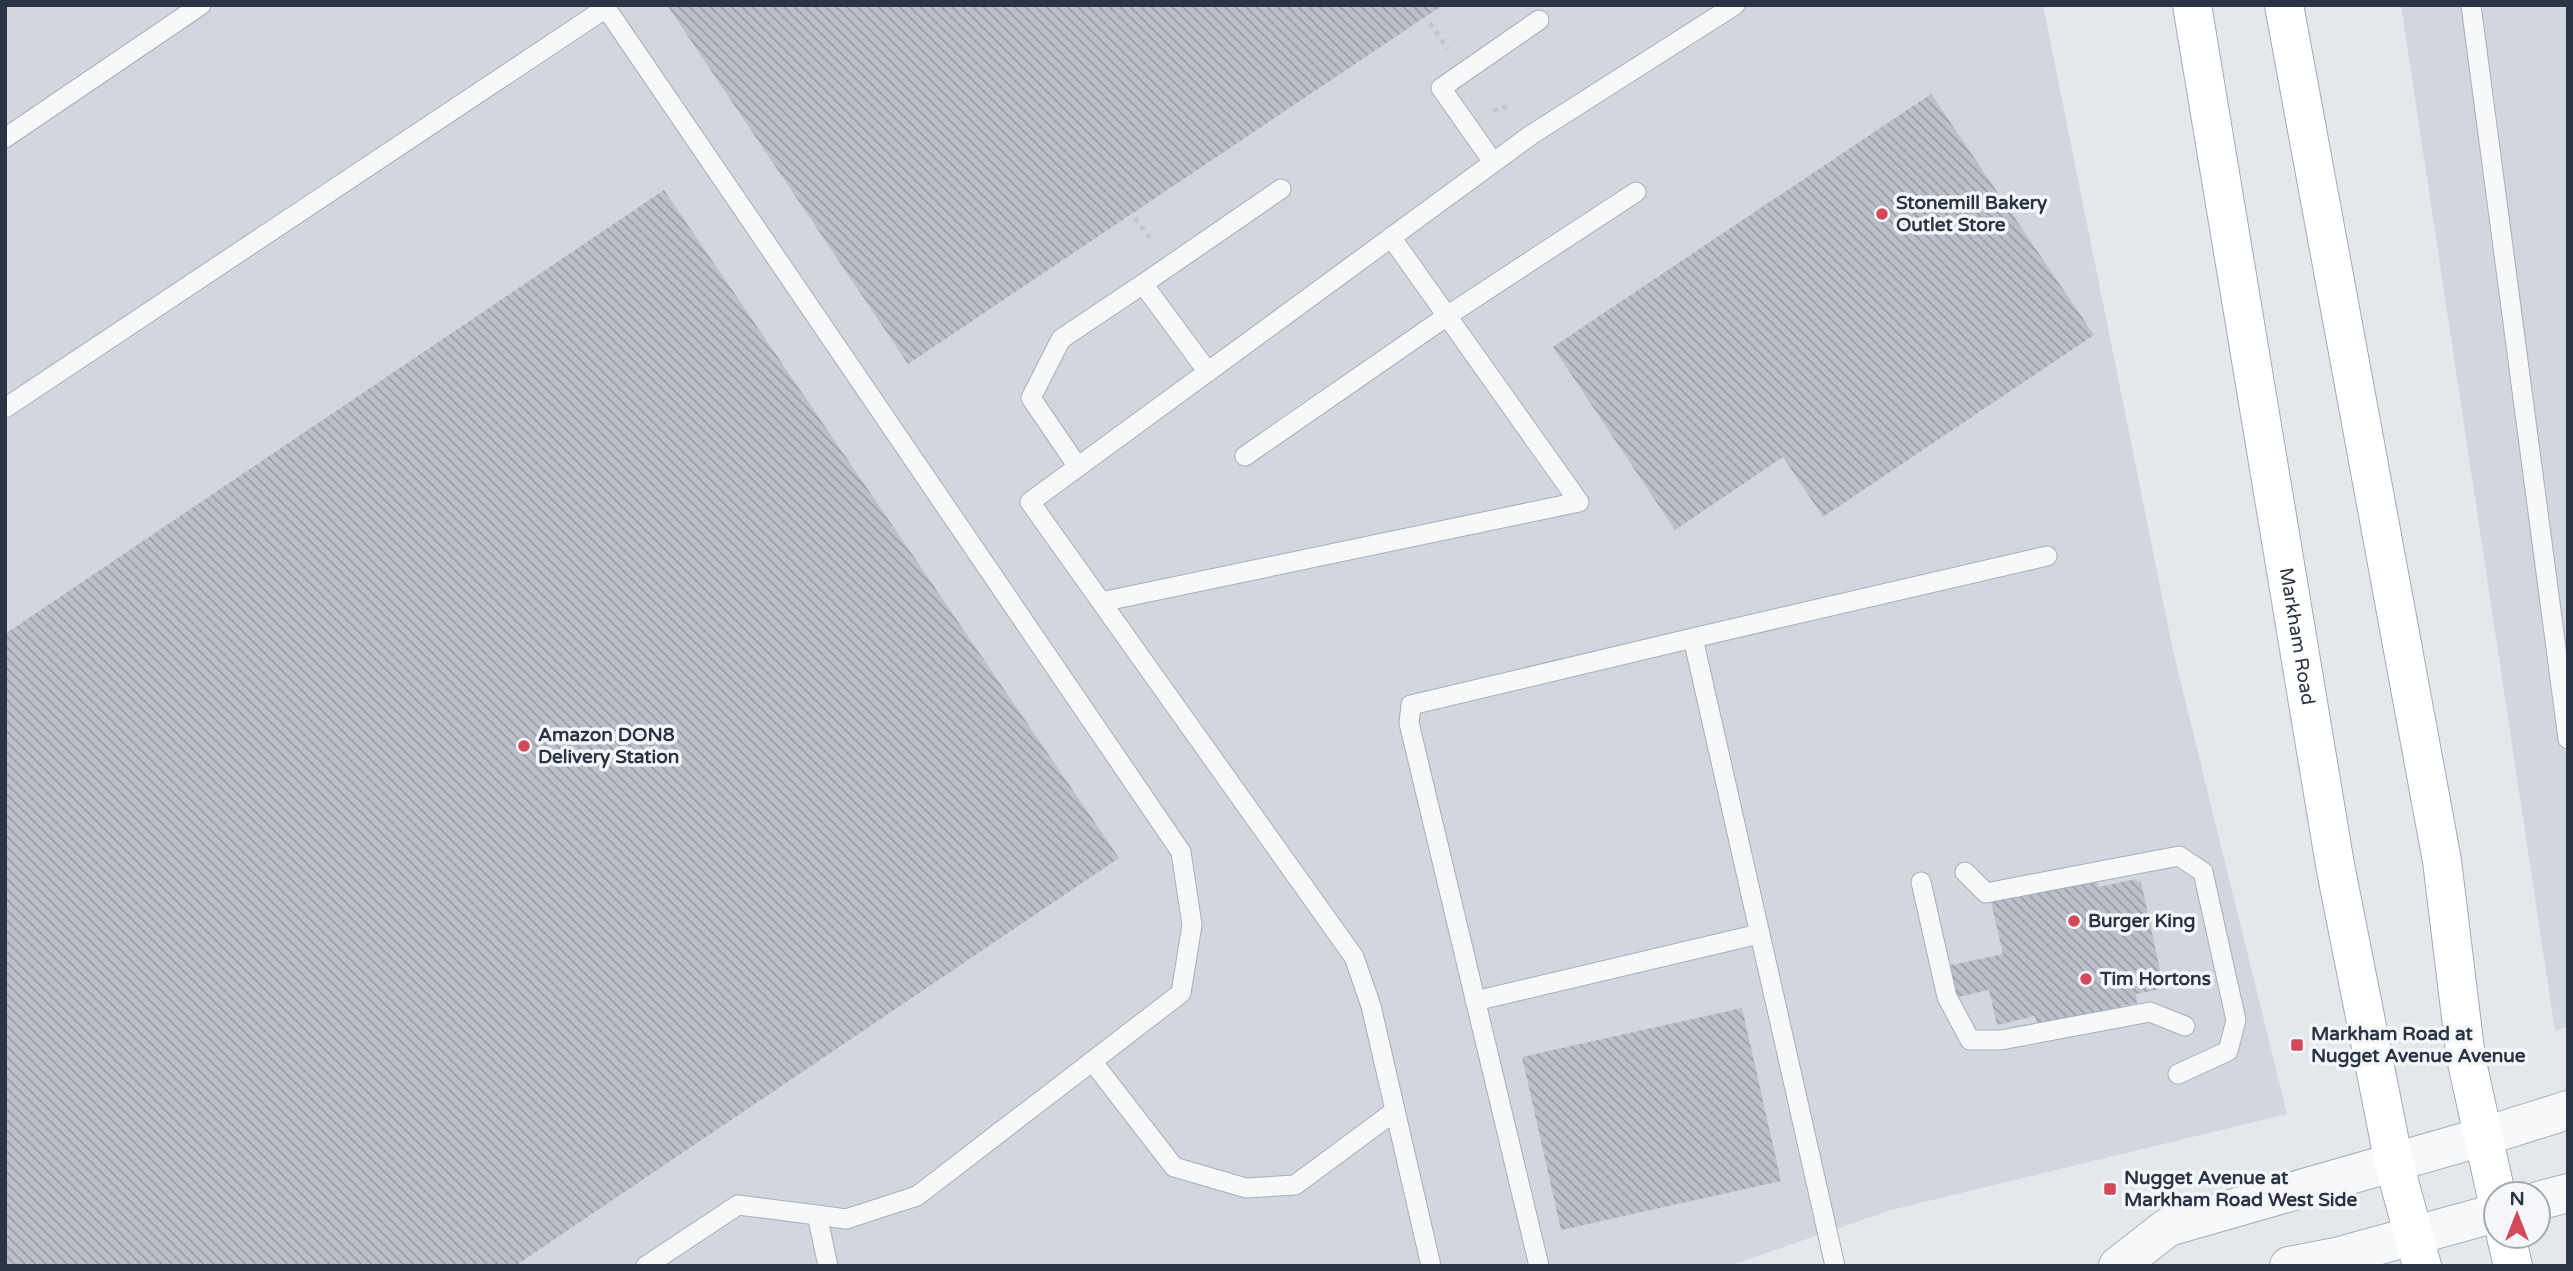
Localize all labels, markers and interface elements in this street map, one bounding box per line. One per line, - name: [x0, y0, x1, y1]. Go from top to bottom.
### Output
- place label: Stonemill Bakery Outlet Store: [1896, 192, 2048, 236]
- marker: Stonemill Bakery Outlet Store: [1874, 206, 1890, 222]
- street label: Markham Road: [2275, 566, 2319, 707]
- place label: Amazon DON8 Delivery Station: [538, 724, 679, 769]
- marker: Amazon DON8 Delivery Station: [516, 738, 532, 754]
- place label: Burger King: [2088, 910, 2196, 933]
- marker: Burger King: [2066, 913, 2082, 929]
- place label: Tim Hortons: [2099, 968, 2211, 990]
- marker: Tim Hortons: [2078, 971, 2094, 987]
- place label: Markham Road at Nugget Avenue Avenue: [2311, 1023, 2526, 1068]
- marker: Markham Road at Nugget Avenue Avenue: [2289, 1037, 2305, 1053]
- place label: Nugget Avenue at Markham Road West Side: [2124, 1167, 2358, 1211]
- north arrow: [2482, 1180, 2552, 1250]
- marker: Nugget Avenue at Markham Road West Side: [2102, 1181, 2118, 1197]
- text: N: [2509, 1188, 2525, 1210]

